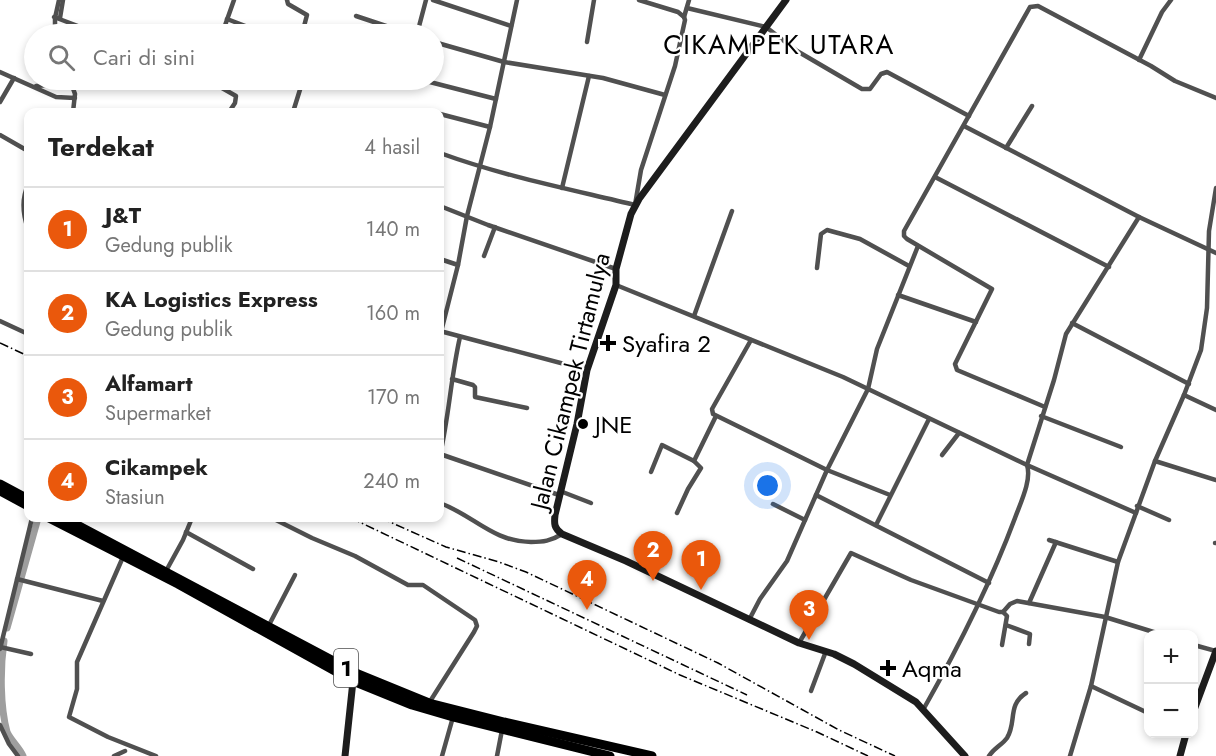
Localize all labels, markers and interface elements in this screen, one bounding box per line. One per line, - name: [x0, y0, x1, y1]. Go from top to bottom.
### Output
- search box: [24, 24, 444, 90]
- district label: CIKAMPEK UTARA: [663, 25, 895, 64]
- icon: search: [45, 41, 78, 74]
- text: Cari di sini: [93, 41, 195, 73]
- text: Terdekat: [48, 128, 154, 166]
- text: 4 hasil: [364, 133, 420, 162]
- text: J&T: [105, 199, 141, 231]
- text: 1: [62, 215, 73, 244]
- text: 140 m: [366, 215, 420, 244]
- text: Gedung publik: [105, 231, 233, 260]
- street label: Jalan Cikampek Tirtamulya: [520, 249, 619, 516]
- text: KA Logistics Express: [105, 283, 318, 315]
- text: 2: [61, 299, 74, 328]
- text: 160 m: [366, 299, 420, 328]
- text: Gedung publik: [105, 315, 233, 344]
- place label: Syafira 2: [622, 326, 711, 361]
- marker: Syafira 2: [599, 334, 617, 352]
- text: Alfamart: [105, 367, 192, 399]
- text: 3: [61, 383, 74, 412]
- text: 170 m: [367, 383, 420, 412]
- text: Supermarket: [105, 399, 211, 428]
- place label: JNE: [592, 407, 633, 442]
- marker: JNE: [576, 417, 590, 431]
- text: Cikampek: [105, 451, 208, 483]
- text: 4: [61, 467, 74, 496]
- text: 240 m: [363, 467, 420, 496]
- your location: [753, 471, 782, 500]
- text: Stasiun: [105, 483, 165, 512]
- pin: 2: [634, 532, 672, 581]
- pin: 1: [682, 540, 720, 590]
- pin: 4: [568, 560, 606, 610]
- pin: 3: [790, 590, 828, 640]
- map controls: [1144, 630, 1198, 738]
- button: +: [1144, 630, 1198, 684]
- road number: 1: [334, 649, 358, 687]
- place label: Aqma: [902, 651, 962, 686]
- marker: Aqma: [879, 659, 897, 677]
- button: −: [1144, 684, 1198, 738]

